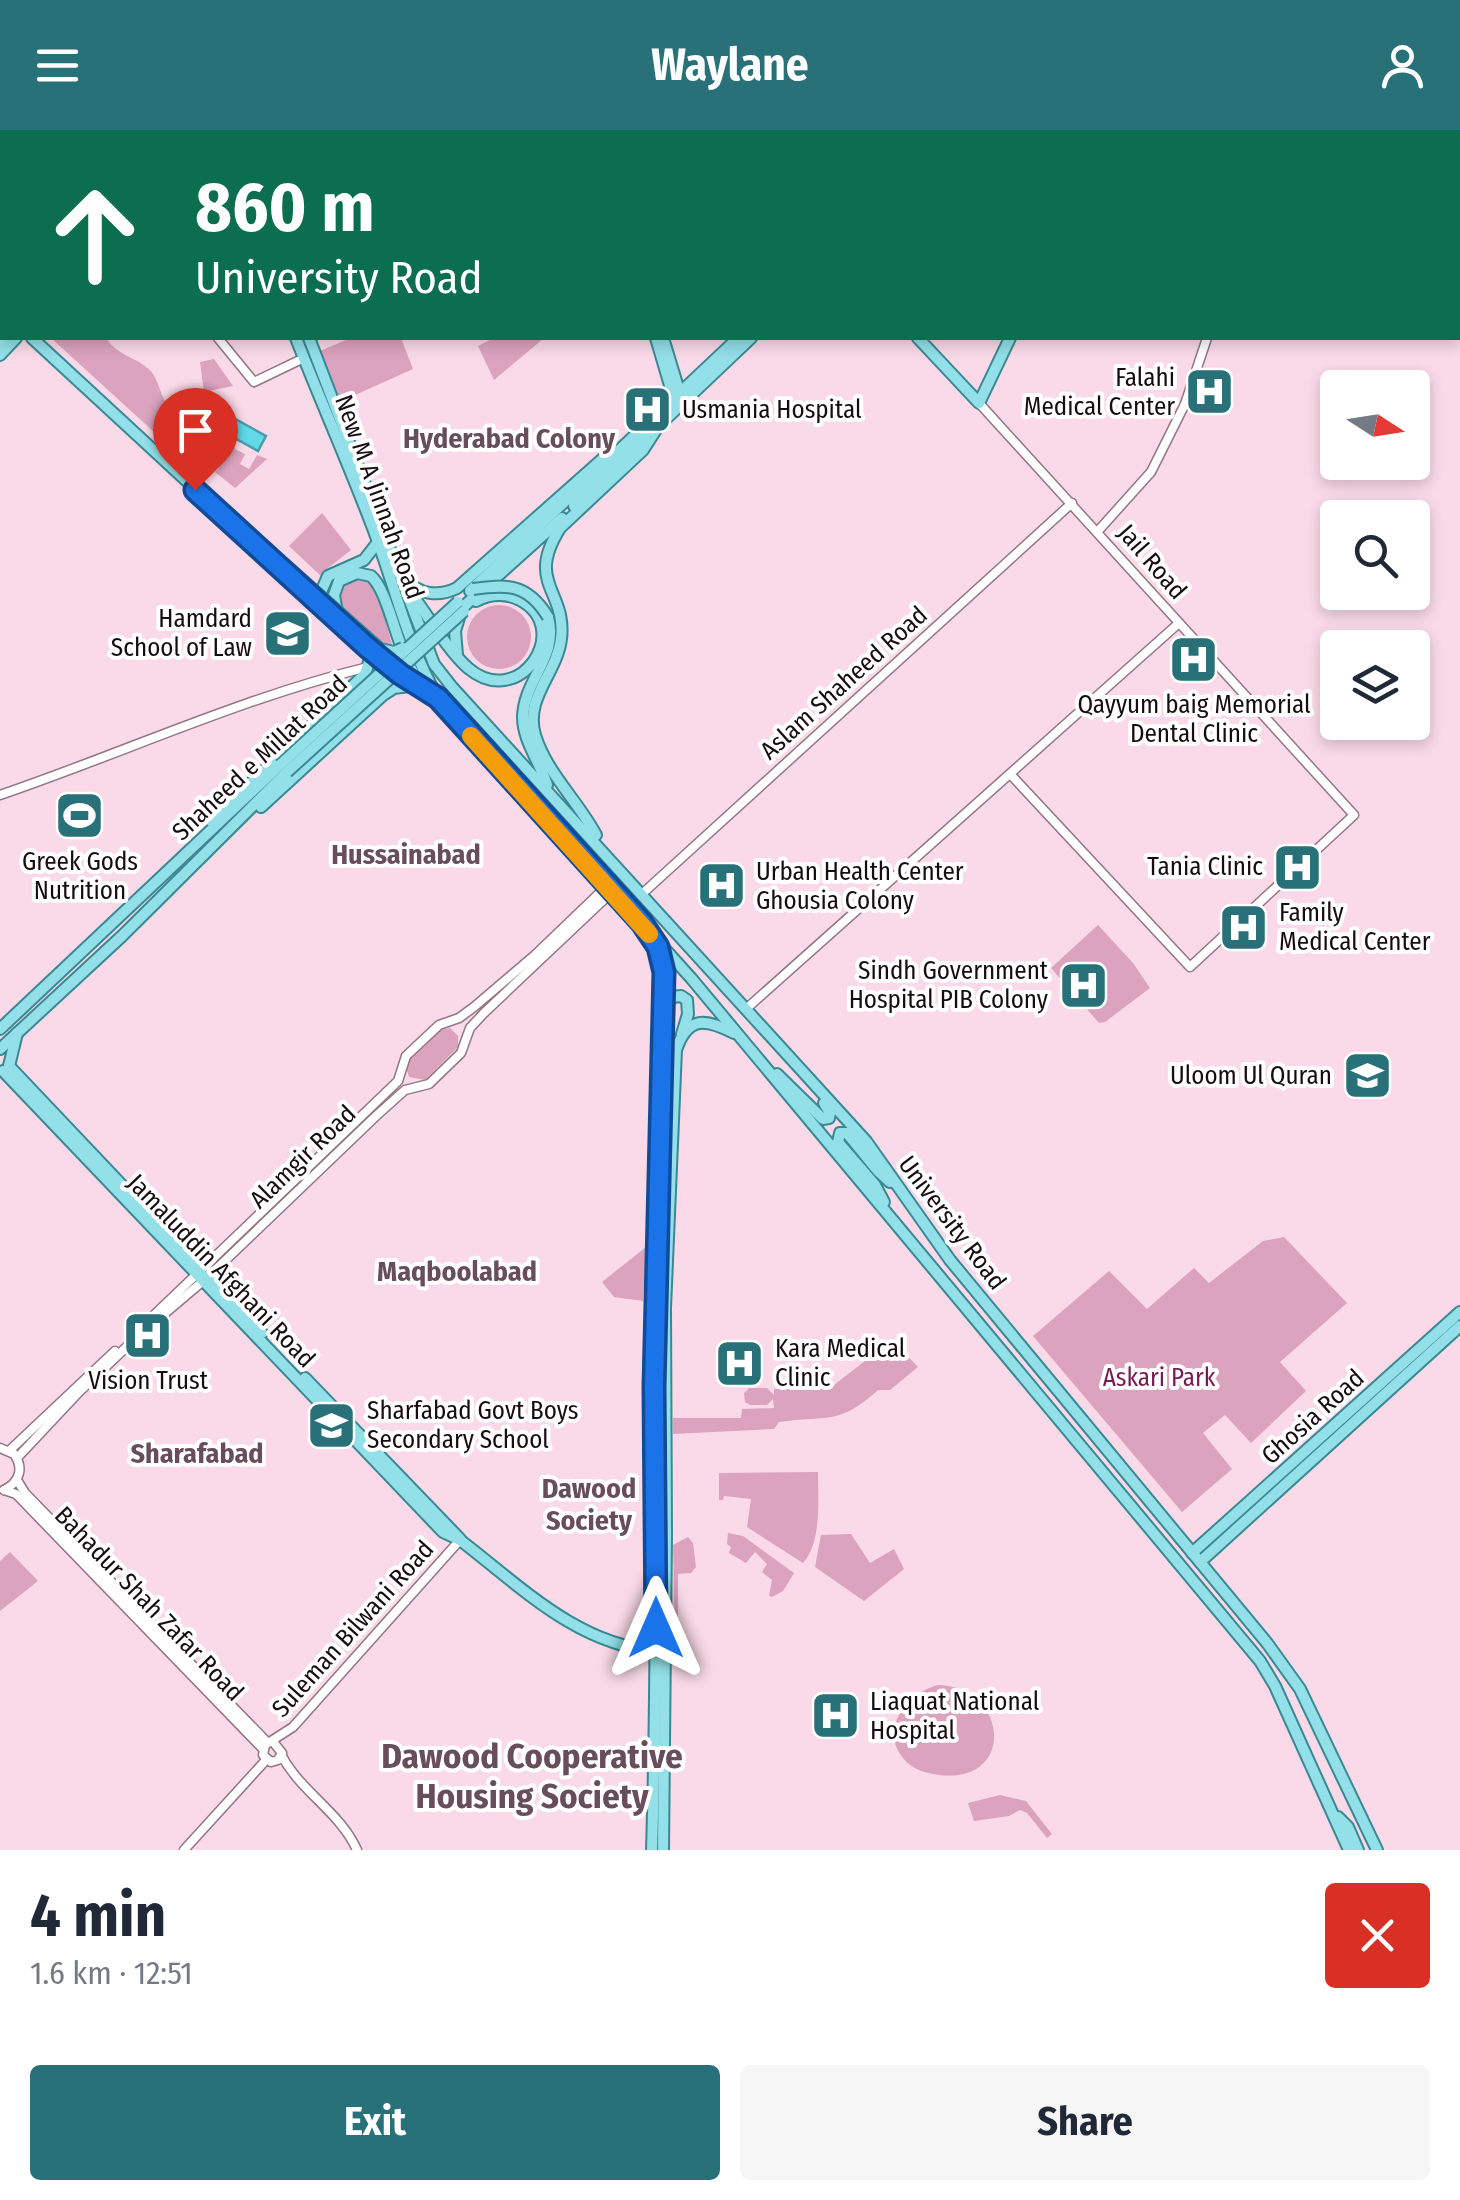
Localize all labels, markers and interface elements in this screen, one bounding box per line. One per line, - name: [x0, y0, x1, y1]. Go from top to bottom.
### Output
- icon: menu: [30, 38, 85, 93]
- text: Waylane: [651, 38, 809, 92]
- icon: person: [1375, 38, 1430, 93]
- text: 860 m: [195, 166, 375, 250]
- icon: ahead: [30, 170, 160, 300]
- text: University Road: [195, 251, 483, 305]
- place label: Falahi Medical Center: [1024, 363, 1175, 422]
- hospital icon: Falahi Medical Center: [1184, 366, 1236, 418]
- north arrow: [1320, 370, 1430, 480]
- map controls: [1320, 370, 1430, 740]
- hospital icon: Usmania Hospital: [621, 384, 673, 436]
- pin: [153, 388, 238, 491]
- street label: New M A Jinnah Road: [328, 391, 430, 603]
- place label: Usmania Hospital: [682, 395, 862, 425]
- icon: arrive: [168, 403, 223, 458]
- district label: Hyderabad Colony: [403, 422, 616, 455]
- button: search: [1320, 500, 1430, 610]
- street label: Jail Road: [1111, 518, 1193, 606]
- street label: Aslam Shaheed Road: [754, 600, 934, 766]
- place label: Hamdard School of Law: [111, 604, 252, 663]
- school or university icon: Hamdard School of Law: [261, 607, 313, 659]
- button: layers: [1320, 630, 1430, 740]
- hospital icon: Qayyum baig Memorial Dental Clinic: [1168, 633, 1220, 685]
- street label: Shaheed e Millat Road: [166, 669, 354, 847]
- place label: Qayyum baig Memorial Dental Clinic: [1077, 690, 1311, 749]
- sports icon: Greek Gods Nutrition: [54, 790, 106, 842]
- district label: Hussainabad: [331, 838, 481, 871]
- hospital icon: Tania Clinic: [1272, 841, 1324, 893]
- place label: Greek Gods Nutrition: [22, 847, 138, 906]
- place label: Tania Clinic: [1147, 852, 1263, 882]
- place label: Urban Health Center Ghousia Colony: [756, 857, 964, 916]
- hospital icon: Urban Health Center Ghousia Colony: [695, 860, 747, 912]
- place label: Family Medical Center: [1279, 898, 1431, 957]
- hospital icon: Family Medical Center: [1218, 901, 1270, 953]
- place label: Sindh Government Hospital PIB Colony: [849, 956, 1049, 1015]
- hospital icon: Sindh Government Hospital PIB Colony: [1057, 959, 1109, 1011]
- school or university icon: Uloom Ul Quran: [1341, 1050, 1393, 1102]
- place label: Uloom Ul Quran: [1170, 1061, 1332, 1091]
- street label: Alamgir Road: [244, 1099, 362, 1215]
- street label: University Road: [892, 1150, 1012, 1296]
- street label: Jamaluddin Afghani Road: [121, 1168, 321, 1374]
- district label: Maqboolabad: [377, 1255, 537, 1288]
- hospital icon: Vision Trust: [122, 1309, 174, 1361]
- place label: Kara Medical Clinic: [775, 1334, 906, 1393]
- hospital icon: Kara Medical Clinic: [714, 1337, 766, 1389]
- park label: Askari Park: [1103, 1363, 1216, 1393]
- street label: Ghosia Road: [1256, 1363, 1370, 1471]
- place label: Vision Trust: [88, 1366, 209, 1396]
- place label: Sharfabad Govt Boys Secondary School: [367, 1396, 578, 1455]
- school or university icon: Sharfabad Govt Boys Secondary School: [306, 1399, 358, 1451]
- district label: Sharafabad: [130, 1437, 264, 1470]
- district label: Dawood Society: [542, 1472, 636, 1537]
- street label: Bahadur Shah Zafar Road: [48, 1501, 250, 1707]
- street label: Suleman Bilwani Road: [266, 1535, 440, 1723]
- position arrow: [604, 1576, 708, 1680]
- place label: Liaquat National Hospital: [870, 1687, 1040, 1746]
- hospital icon: Liaquat National Hospital: [809, 1690, 861, 1742]
- district label: Dawood Cooperative Housing Society: [381, 1735, 683, 1817]
- text: 4 min: [30, 1880, 166, 1952]
- button: close: [1325, 1883, 1430, 1988]
- text: 1.6 km · 12:51: [30, 1954, 193, 1992]
- button: Exit: [30, 2065, 720, 2180]
- button: Share: [740, 2065, 1430, 2180]

